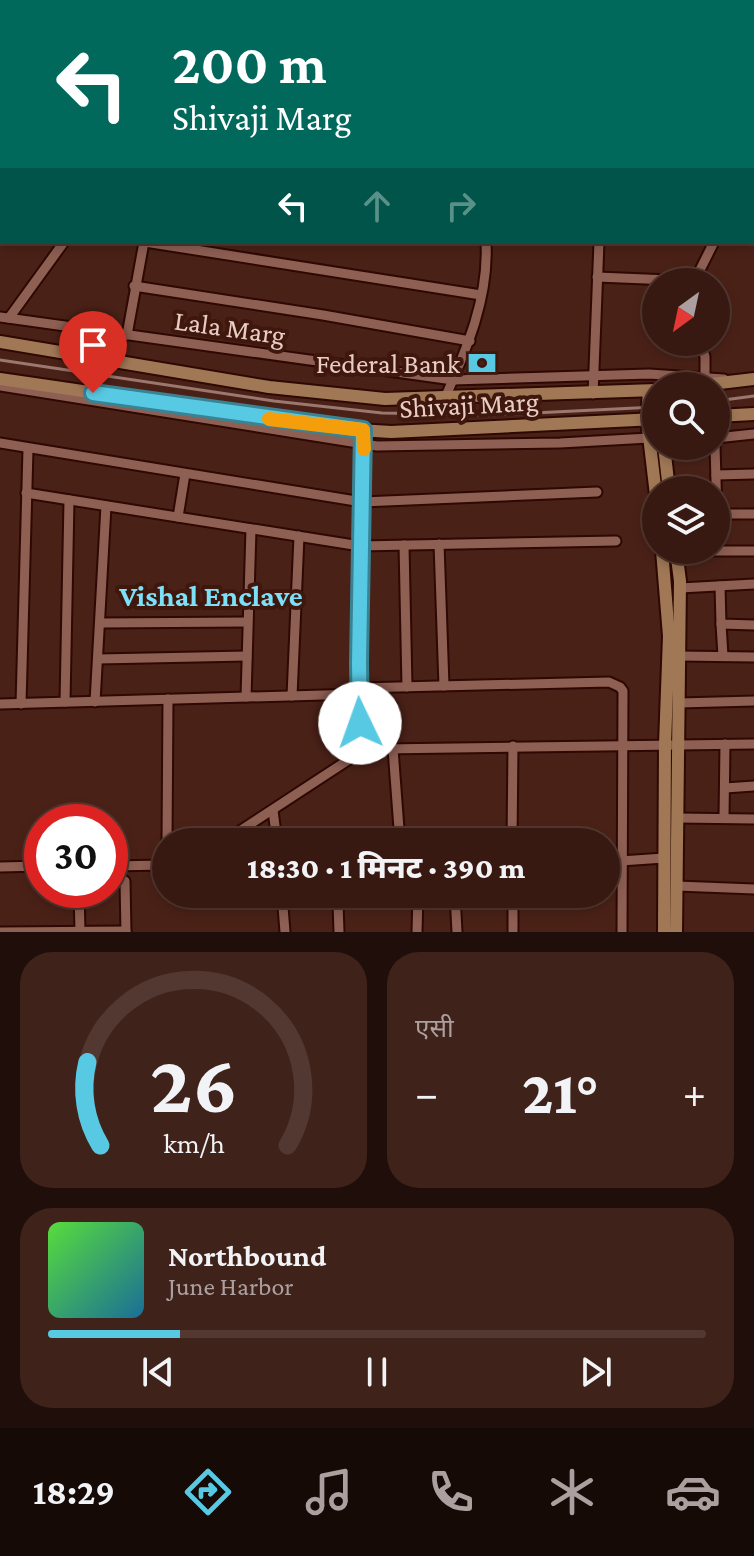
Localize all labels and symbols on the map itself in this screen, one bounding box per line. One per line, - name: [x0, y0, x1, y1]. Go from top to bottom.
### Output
- north arrow: [642, 268, 730, 356]
- street label: Lala Marg: [172, 304, 288, 351]
- pin: [59, 311, 127, 393]
- place label: Federal Bank: [316, 348, 461, 379]
- bank icon: Federal Bank: [467, 348, 497, 378]
- street label: Shivaji Marg: [398, 385, 540, 424]
- district label: Vishal Enclave: [118, 579, 303, 612]
- position arrow: [318, 681, 402, 765]
- speed limit sign: 30: [24, 804, 128, 908]

